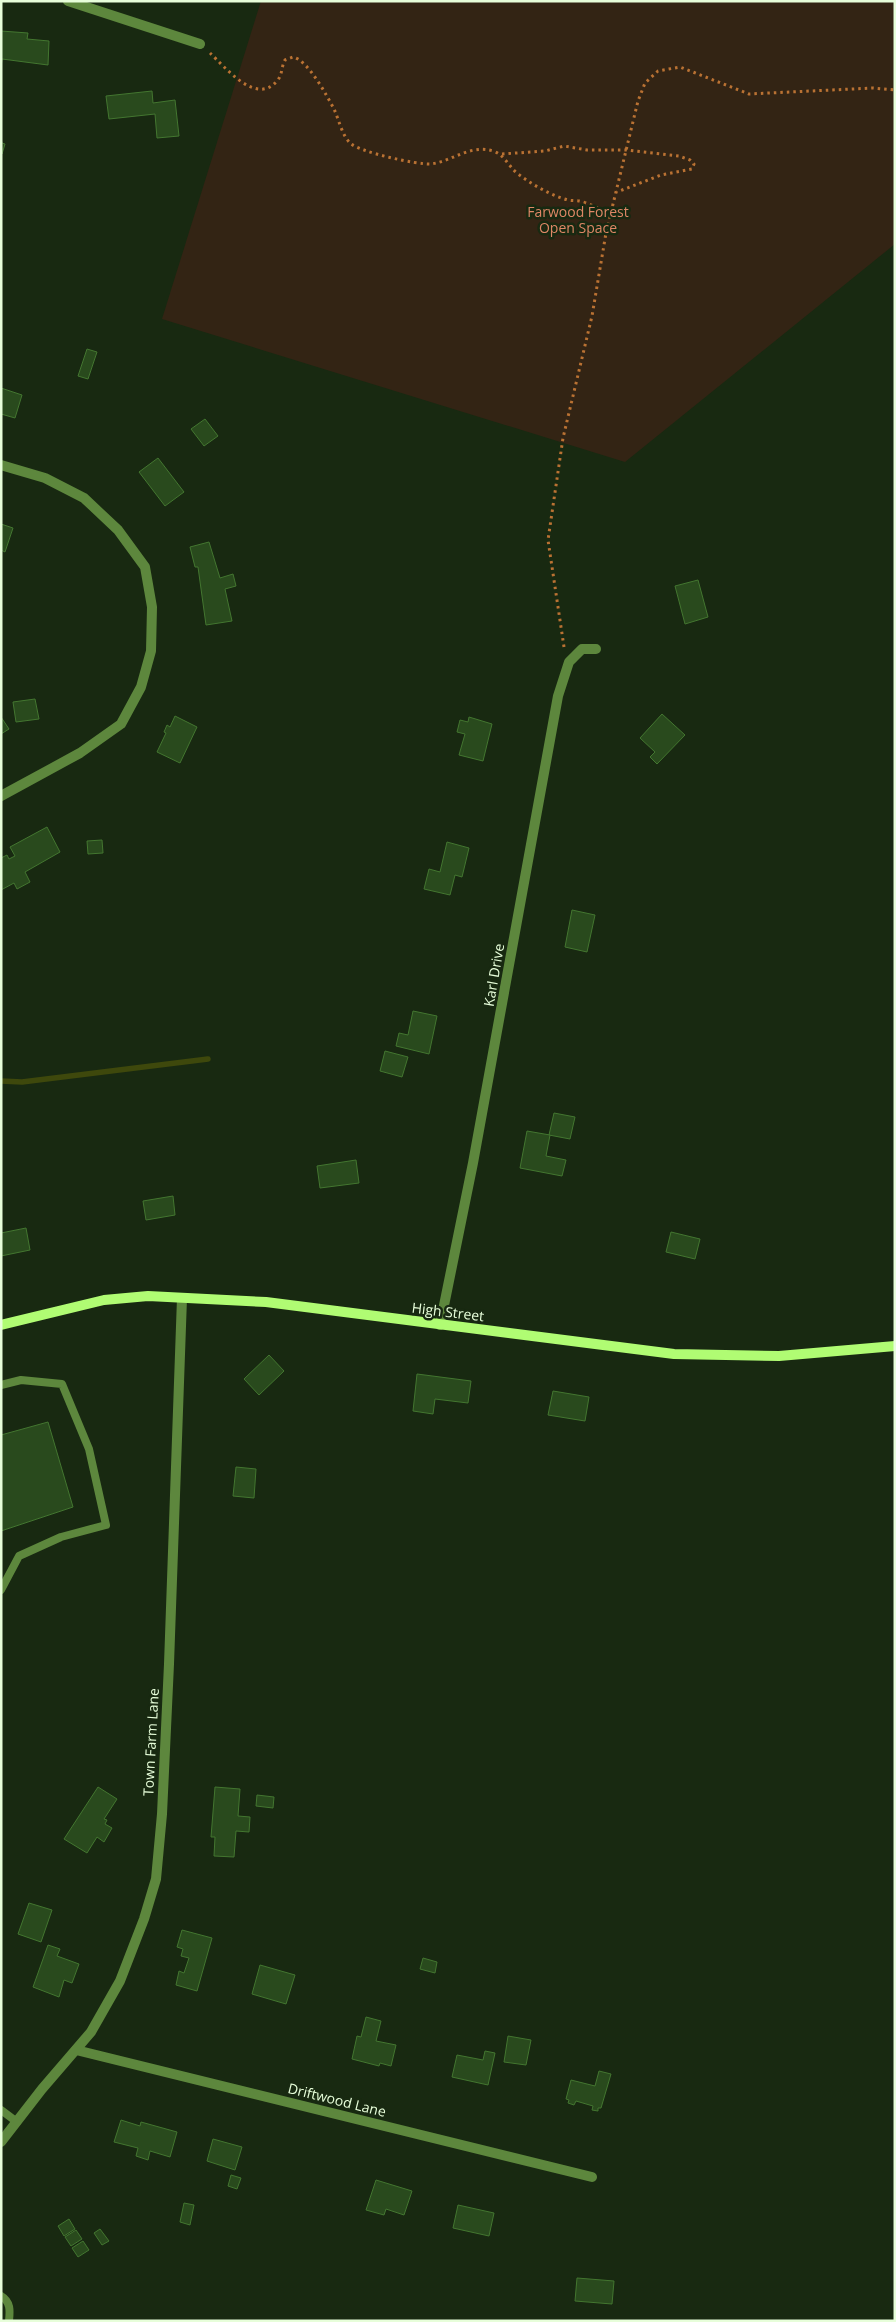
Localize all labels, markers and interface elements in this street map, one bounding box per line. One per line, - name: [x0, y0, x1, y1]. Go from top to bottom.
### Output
- park label: Farwood Forest Open Space: [527, 202, 629, 237]
- street label: Karl Drive: [479, 942, 508, 1008]
- street label: High Street: [411, 1298, 485, 1325]
- street label: Town Farm Lane: [138, 1687, 163, 1796]
- street label: Driftwood Lane: [286, 2078, 388, 2121]

